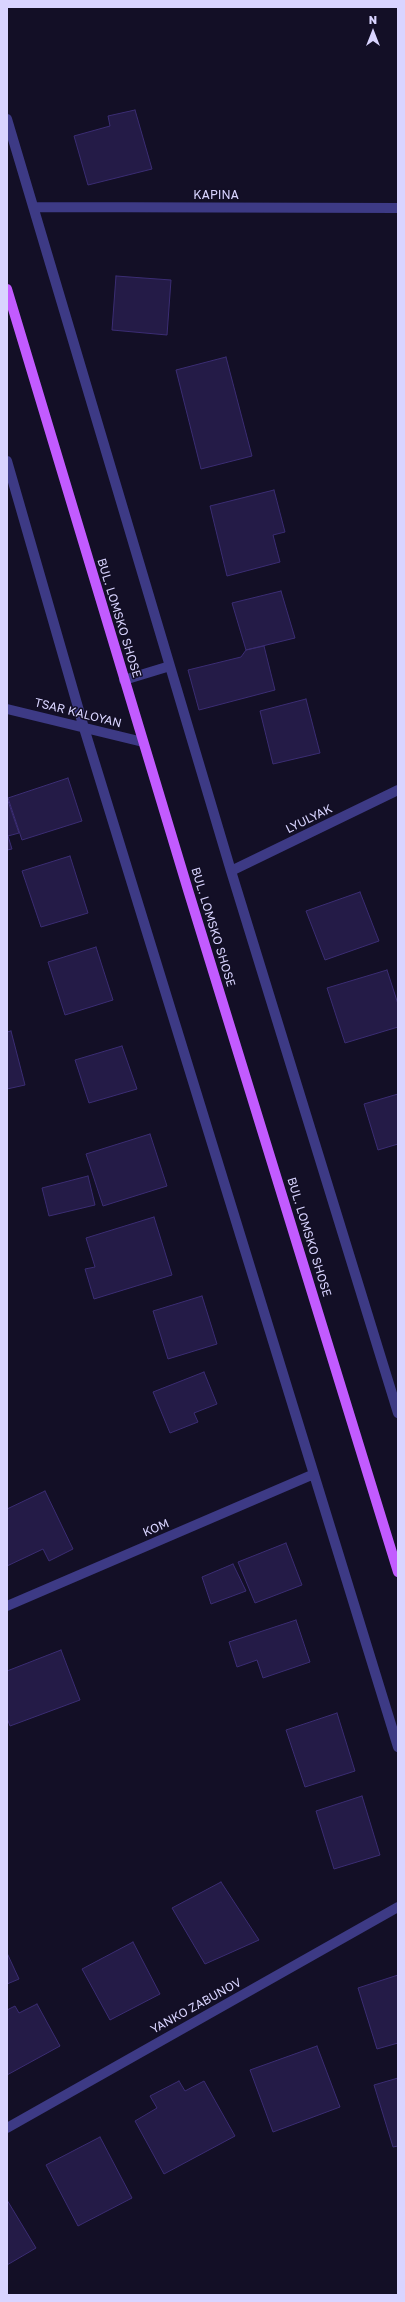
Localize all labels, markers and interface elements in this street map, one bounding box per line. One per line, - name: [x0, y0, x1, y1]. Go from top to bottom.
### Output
- north arrow: [353, 12, 393, 52]
- text: N: [369, 13, 377, 26]
- street label: KAPINA: [193, 188, 239, 202]
- street label: BUL. LOMSKO SHOSE: [94, 556, 144, 680]
- street label: TSAR KALOYAN: [33, 695, 123, 731]
- street label: LYULYAK: [283, 802, 335, 836]
- street label: BUL. LOMSKO SHOSE: [188, 865, 238, 989]
- street label: BUL. LOMSKO SHOSE: [284, 1175, 334, 1299]
- street label: KOM: [141, 1516, 171, 1540]
- street label: YANKO ZABUNOV: [148, 1975, 244, 2037]

